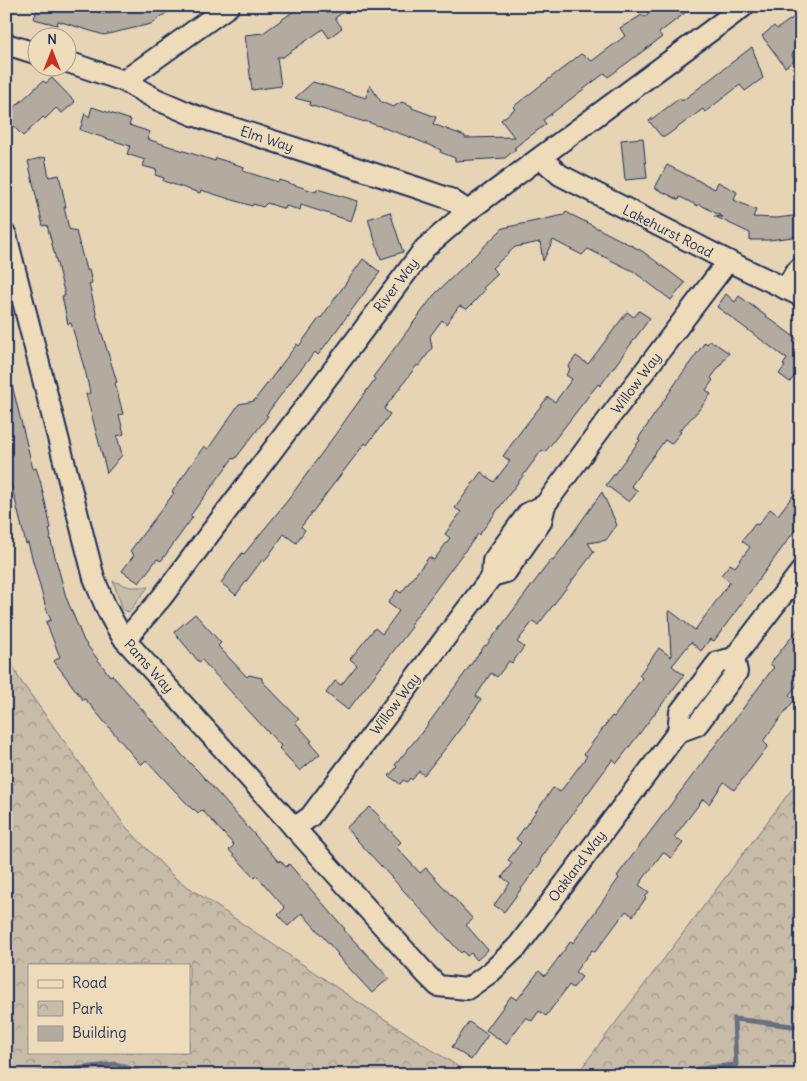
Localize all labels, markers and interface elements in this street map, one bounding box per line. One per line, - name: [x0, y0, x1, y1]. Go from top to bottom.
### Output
- north arrow: [28, 28, 78, 78]
- text: N: [47, 30, 57, 48]
- street label: Elm Way: [238, 122, 296, 156]
- street label: Lakehurst Road: [620, 200, 716, 262]
- street label: River Way: [370, 254, 422, 316]
- street label: Willow Way: [607, 349, 665, 417]
- street label: Pams Way: [120, 635, 178, 697]
- street label: Willow Way: [366, 670, 424, 738]
- street label: Oakland Way: [544, 827, 610, 905]
- legend: [28, 964, 190, 1054]
- text: Road: [72, 973, 107, 992]
- text: Park: [72, 999, 103, 1018]
- text: Building: [72, 1023, 127, 1042]

